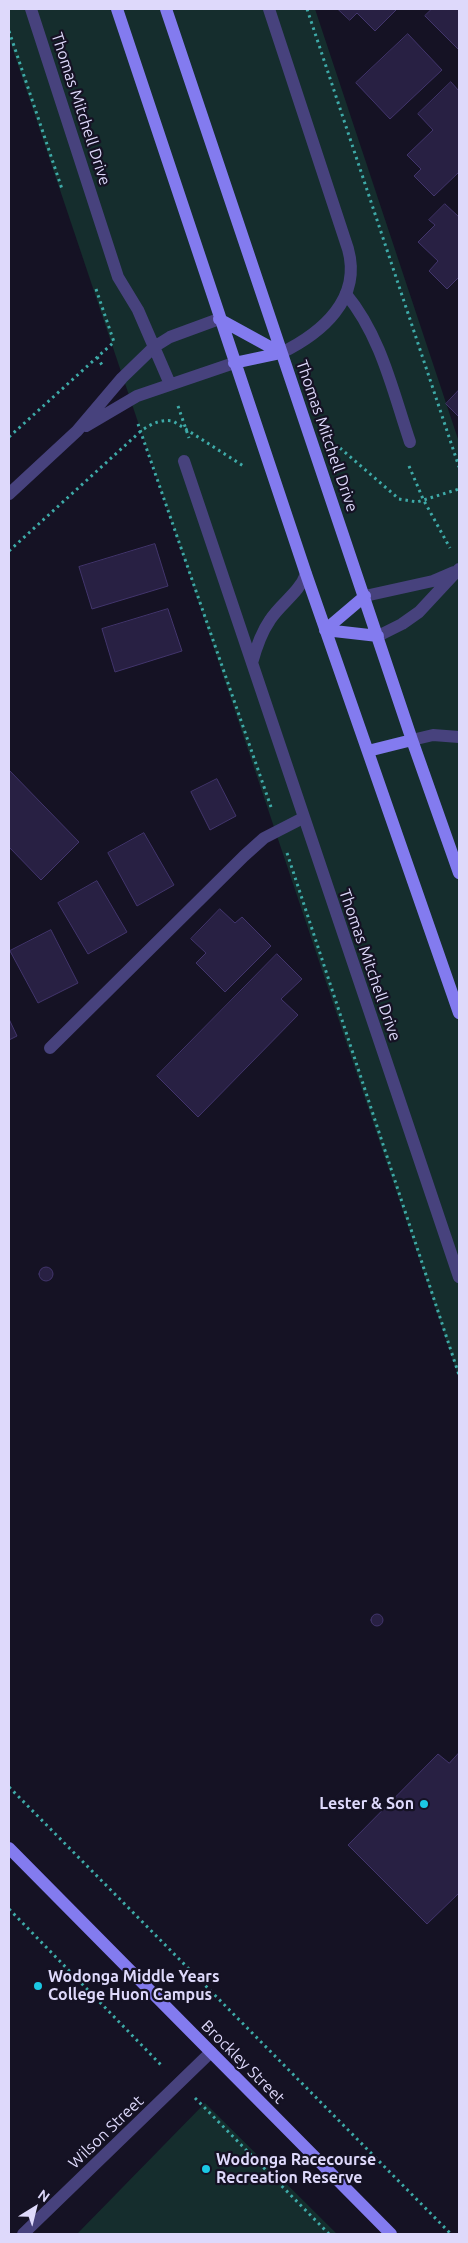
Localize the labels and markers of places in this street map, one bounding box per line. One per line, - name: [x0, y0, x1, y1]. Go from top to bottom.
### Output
- place label: Lester & Son: [319, 1794, 414, 1814]
- marker: Lester & Son: [418, 1798, 430, 1810]
- place label: Wodonga Middle Years College Huon Campus: [48, 1967, 219, 2005]
- marker: Wodonga Middle Years College Huon Campus: [32, 1980, 44, 1992]
- place label: Wodonga Racecourse Recreation Reserve: [216, 2150, 376, 2188]
- marker: Wodonga Racecourse Recreation Reserve: [200, 2163, 212, 2175]

